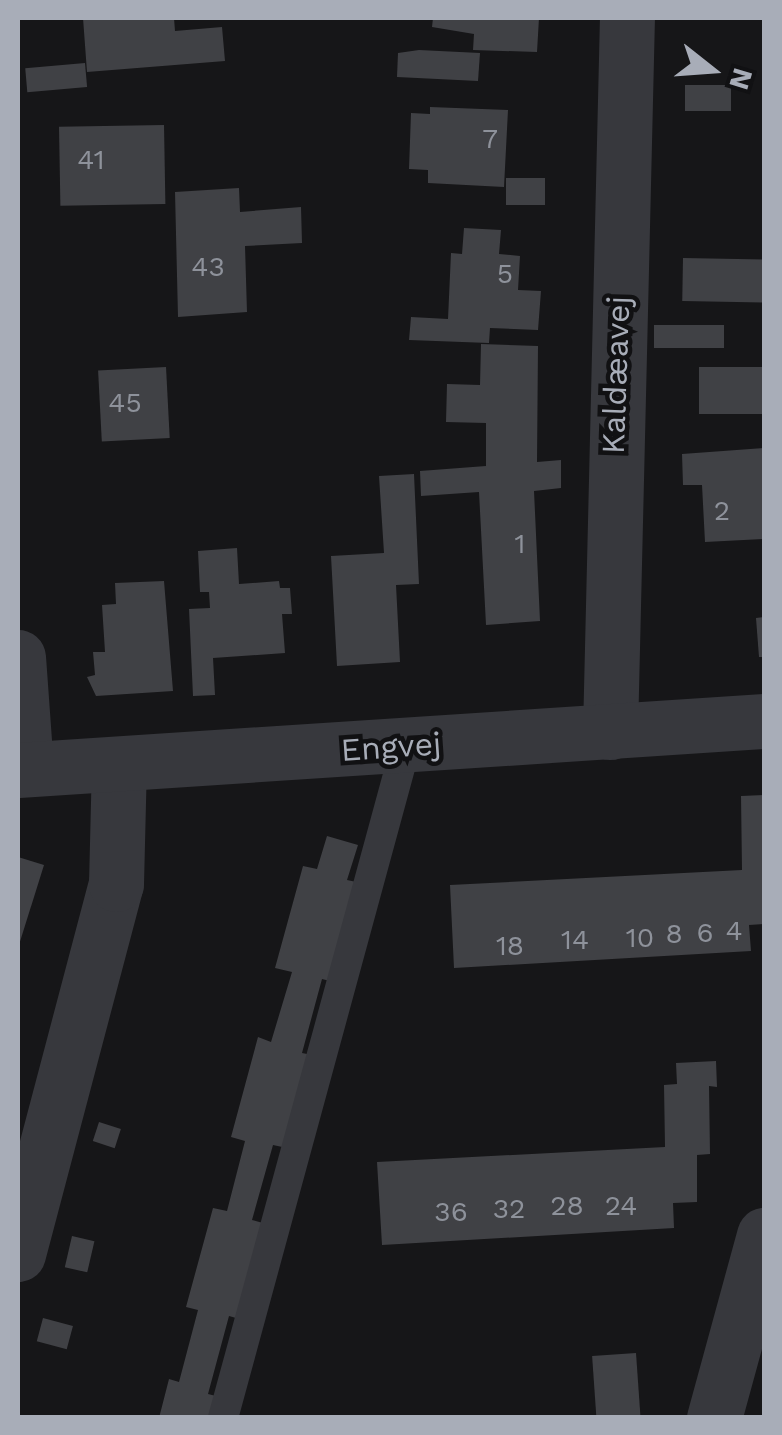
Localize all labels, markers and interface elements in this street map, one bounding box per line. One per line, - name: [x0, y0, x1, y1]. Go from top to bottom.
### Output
- north arrow: [662, 20, 762, 120]
- text: N: [722, 64, 760, 94]
- house number: 7: [482, 122, 498, 156]
- house number: 41: [77, 143, 105, 177]
- house number: 43: [191, 250, 225, 284]
- house number: 5: [497, 257, 513, 291]
- street label: Kaldæavej: [594, 295, 638, 455]
- house number: 45: [108, 386, 142, 420]
- house number: 2: [714, 494, 730, 528]
- house number: 1: [515, 527, 525, 561]
- street label: Engvej: [339, 724, 443, 770]
- house number: 4: [725, 914, 743, 948]
- house number: 6: [696, 916, 714, 950]
- house number: 8: [665, 917, 683, 951]
- house number: 10: [626, 921, 654, 955]
- house number: 14: [561, 923, 589, 957]
- house number: 18: [496, 929, 524, 963]
- house number: 28: [550, 1189, 584, 1223]
- house number: 24: [605, 1189, 637, 1223]
- house number: 32: [493, 1192, 525, 1226]
- house number: 36: [434, 1195, 468, 1229]

